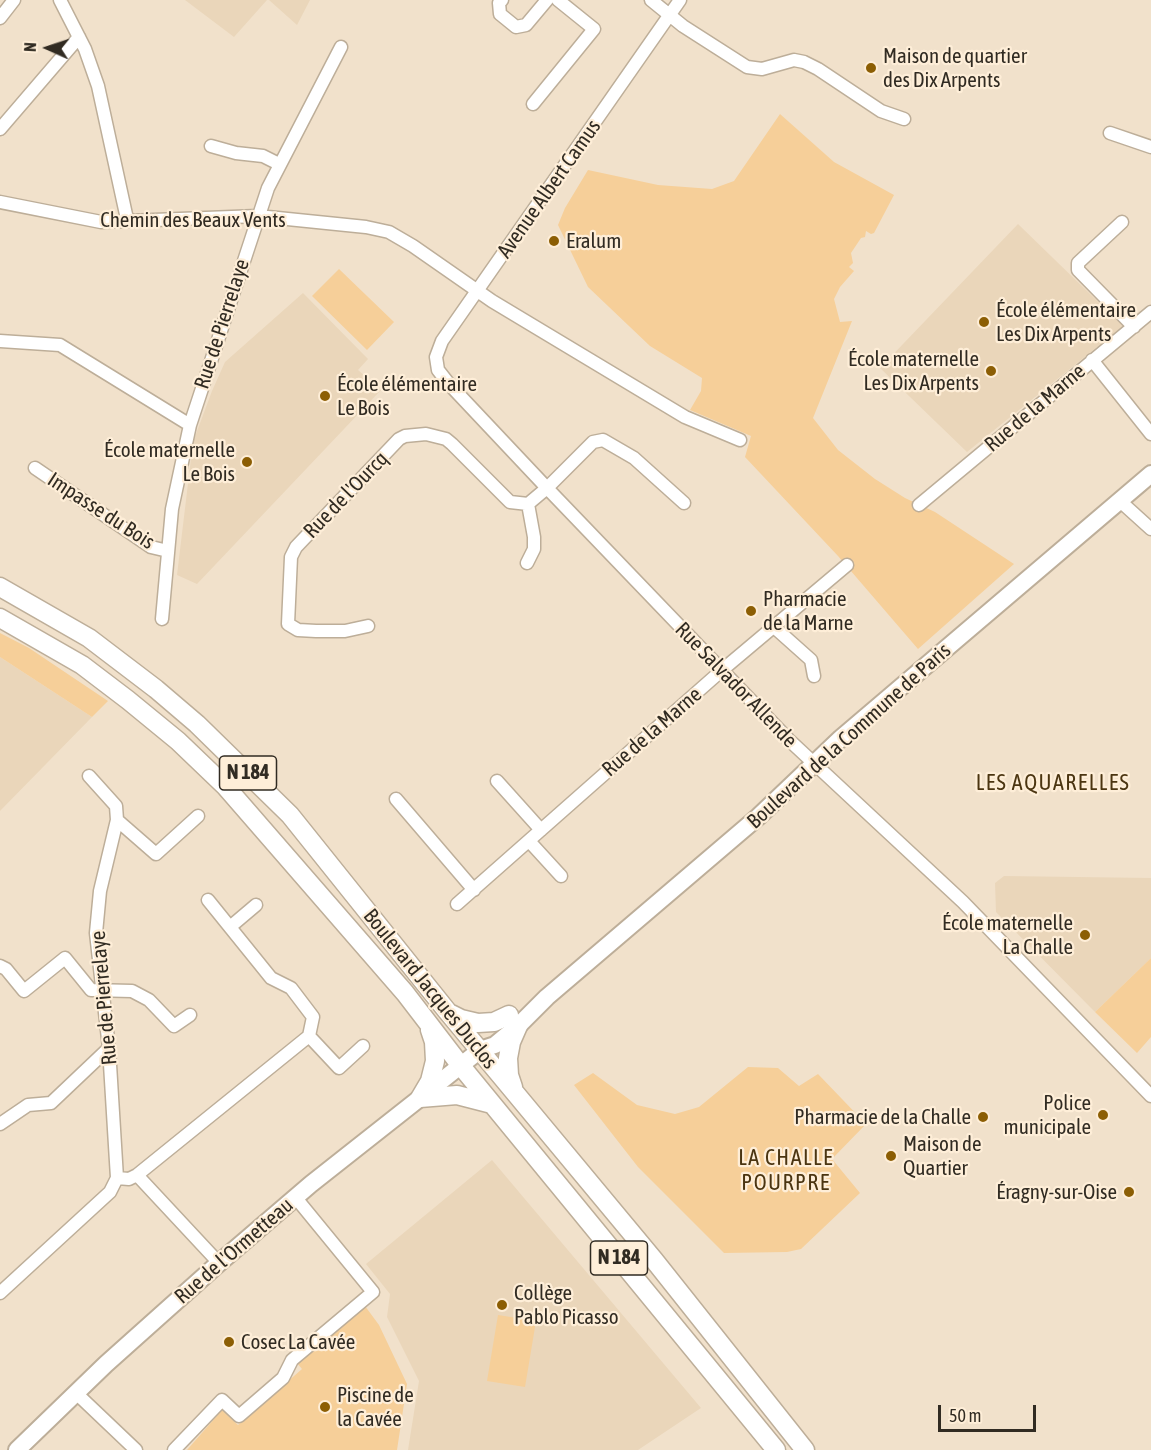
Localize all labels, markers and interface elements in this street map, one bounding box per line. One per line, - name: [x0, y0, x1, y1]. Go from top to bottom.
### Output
- north arrow: [18, 18, 78, 78]
- text: N: [21, 42, 39, 52]
- place label: Maison de quartier des Dix Arpents: [883, 43, 1027, 93]
- marker: Maison de quartier des Dix Arpents: [864, 61, 878, 75]
- street label: Avenue Albert Camus: [492, 115, 606, 263]
- street label: Chemin des Beaux Vents: [100, 207, 286, 233]
- place label: Eralum: [566, 228, 621, 254]
- marker: Eralum: [547, 234, 561, 248]
- street label: Rue de Pierrelaye: [189, 256, 255, 392]
- place label: École élémentaire Les Dix Arpents: [996, 297, 1136, 347]
- marker: École élémentaire Les Dix Arpents: [977, 315, 991, 329]
- place label: École maternelle Les Dix Arpents: [848, 346, 979, 396]
- street label: Rue de la Marne: [980, 359, 1090, 457]
- marker: École maternelle Les Dix Arpents: [984, 364, 998, 378]
- place label: École élémentaire Le Bois: [337, 371, 477, 421]
- marker: École élémentaire Le Bois: [318, 389, 332, 403]
- place label: École maternelle Le Bois: [104, 437, 235, 487]
- street label: Rue de l'Ourcq: [298, 446, 394, 544]
- marker: École maternelle Le Bois: [240, 455, 254, 469]
- street label: Impasse du Bois: [43, 467, 159, 555]
- place label: Pharmacie de la Marne: [763, 586, 853, 636]
- marker: Pharmacie de la Marne: [744, 604, 758, 618]
- street label: Rue Salvador Allende: [670, 617, 802, 753]
- street label: Boulevard de la Commune de Paris: [742, 638, 956, 834]
- street label: Rue de la Marne: [597, 682, 707, 782]
- road number: N 184: [220, 756, 276, 790]
- district label: LES AQUARELLES: [976, 770, 1130, 796]
- street label: Boulevard Jacques Duclos: [358, 904, 502, 1074]
- place label: École maternelle La Challe: [942, 910, 1073, 960]
- marker: École maternelle La Challe: [1078, 928, 1092, 942]
- street label: Rue de Pierrelaye: [86, 930, 122, 1066]
- place label: Police municipale: [1004, 1090, 1091, 1140]
- place label: Pharmacie de la Challe: [794, 1104, 971, 1130]
- marker: Police municipale: [1096, 1108, 1110, 1122]
- marker: Pharmacie de la Challe: [976, 1110, 990, 1124]
- place label: Maison de Quartier: [903, 1131, 981, 1181]
- district label: LA CHALLE POURPRE: [738, 1145, 834, 1196]
- marker: Maison de Quartier: [884, 1149, 898, 1163]
- place label: Éragny-sur-Oise: [996, 1179, 1117, 1205]
- marker: Éragny-sur-Oise: [1122, 1185, 1136, 1199]
- street label: Rue de l'Ormetteau: [170, 1193, 298, 1309]
- road number: N 184: [590, 1241, 648, 1275]
- place label: Collège Pablo Picasso: [514, 1280, 619, 1330]
- marker: Collège Pablo Picasso: [495, 1298, 509, 1312]
- place label: Cosec La Cavée: [241, 1329, 355, 1355]
- marker: Cosec La Cavée: [222, 1335, 236, 1349]
- place label: Piscine de la Cavée: [337, 1382, 414, 1432]
- scale bar: [941, 1393, 1038, 1431]
- marker: Piscine de la Cavée: [318, 1400, 332, 1414]
- text: 50 m: [949, 1405, 981, 1426]

